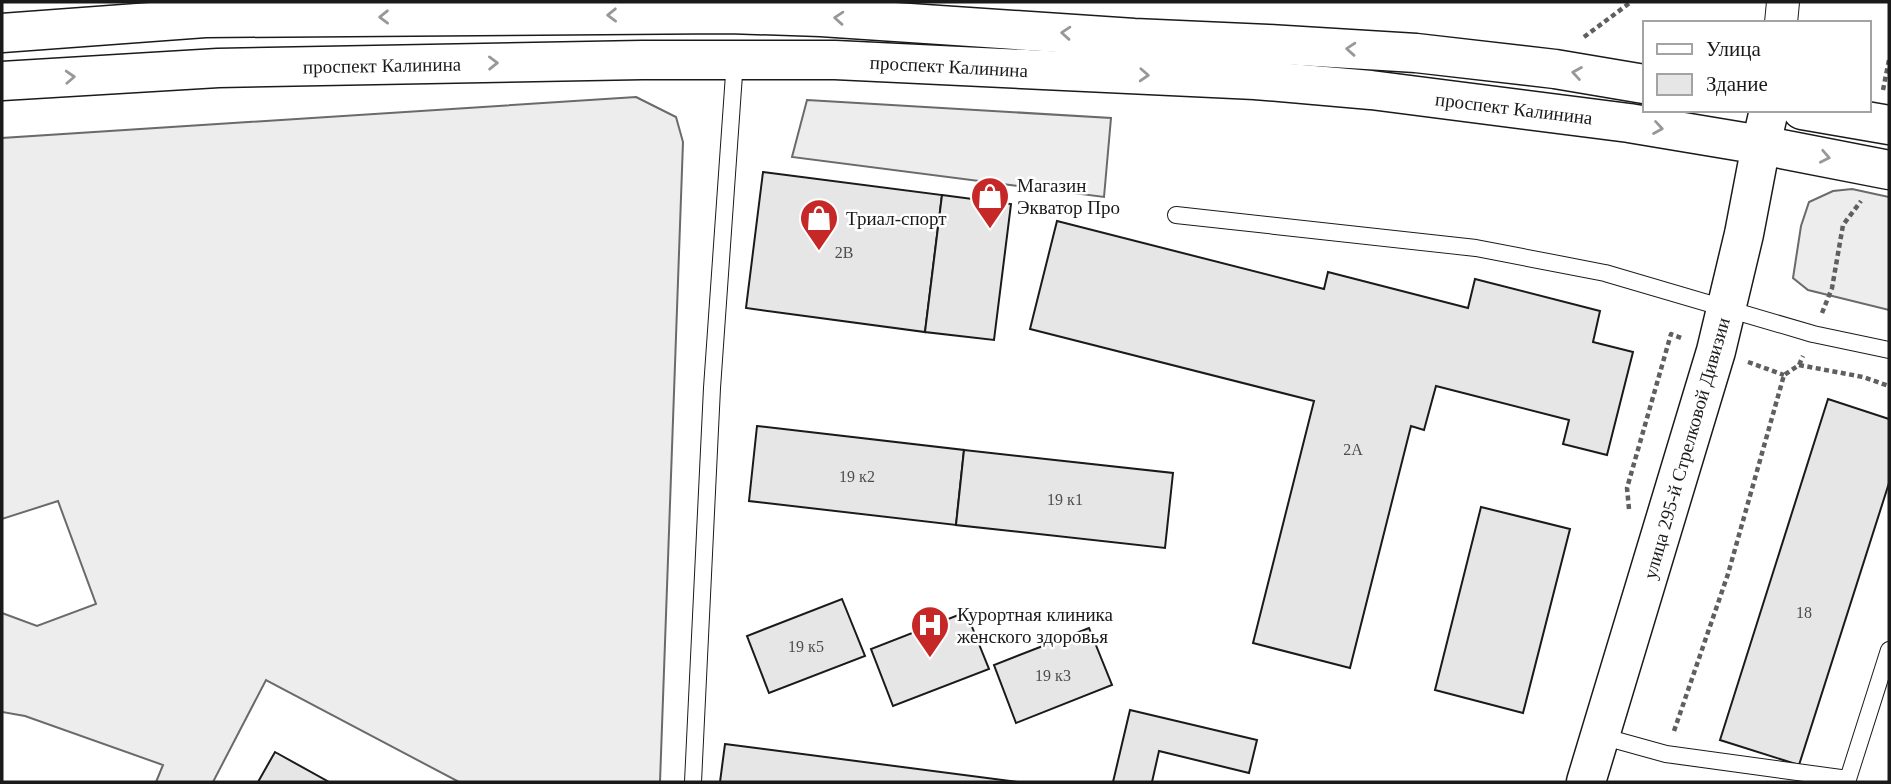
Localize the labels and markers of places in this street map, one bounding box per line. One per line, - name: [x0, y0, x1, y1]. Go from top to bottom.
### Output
- shop icon: Магазин Экватор Про: [969, 175, 1011, 230]
- place label: Магазин Экватор Про: [1017, 175, 1120, 218]
- shop icon: Триал-спорт: [798, 197, 840, 252]
- place label: Триал-спорт: [846, 208, 947, 229]
- hospital icon: Курортная клиника женского здоровья: [909, 604, 951, 659]
- place label: Курортная клиника женского здоровья: [956, 604, 1114, 647]

